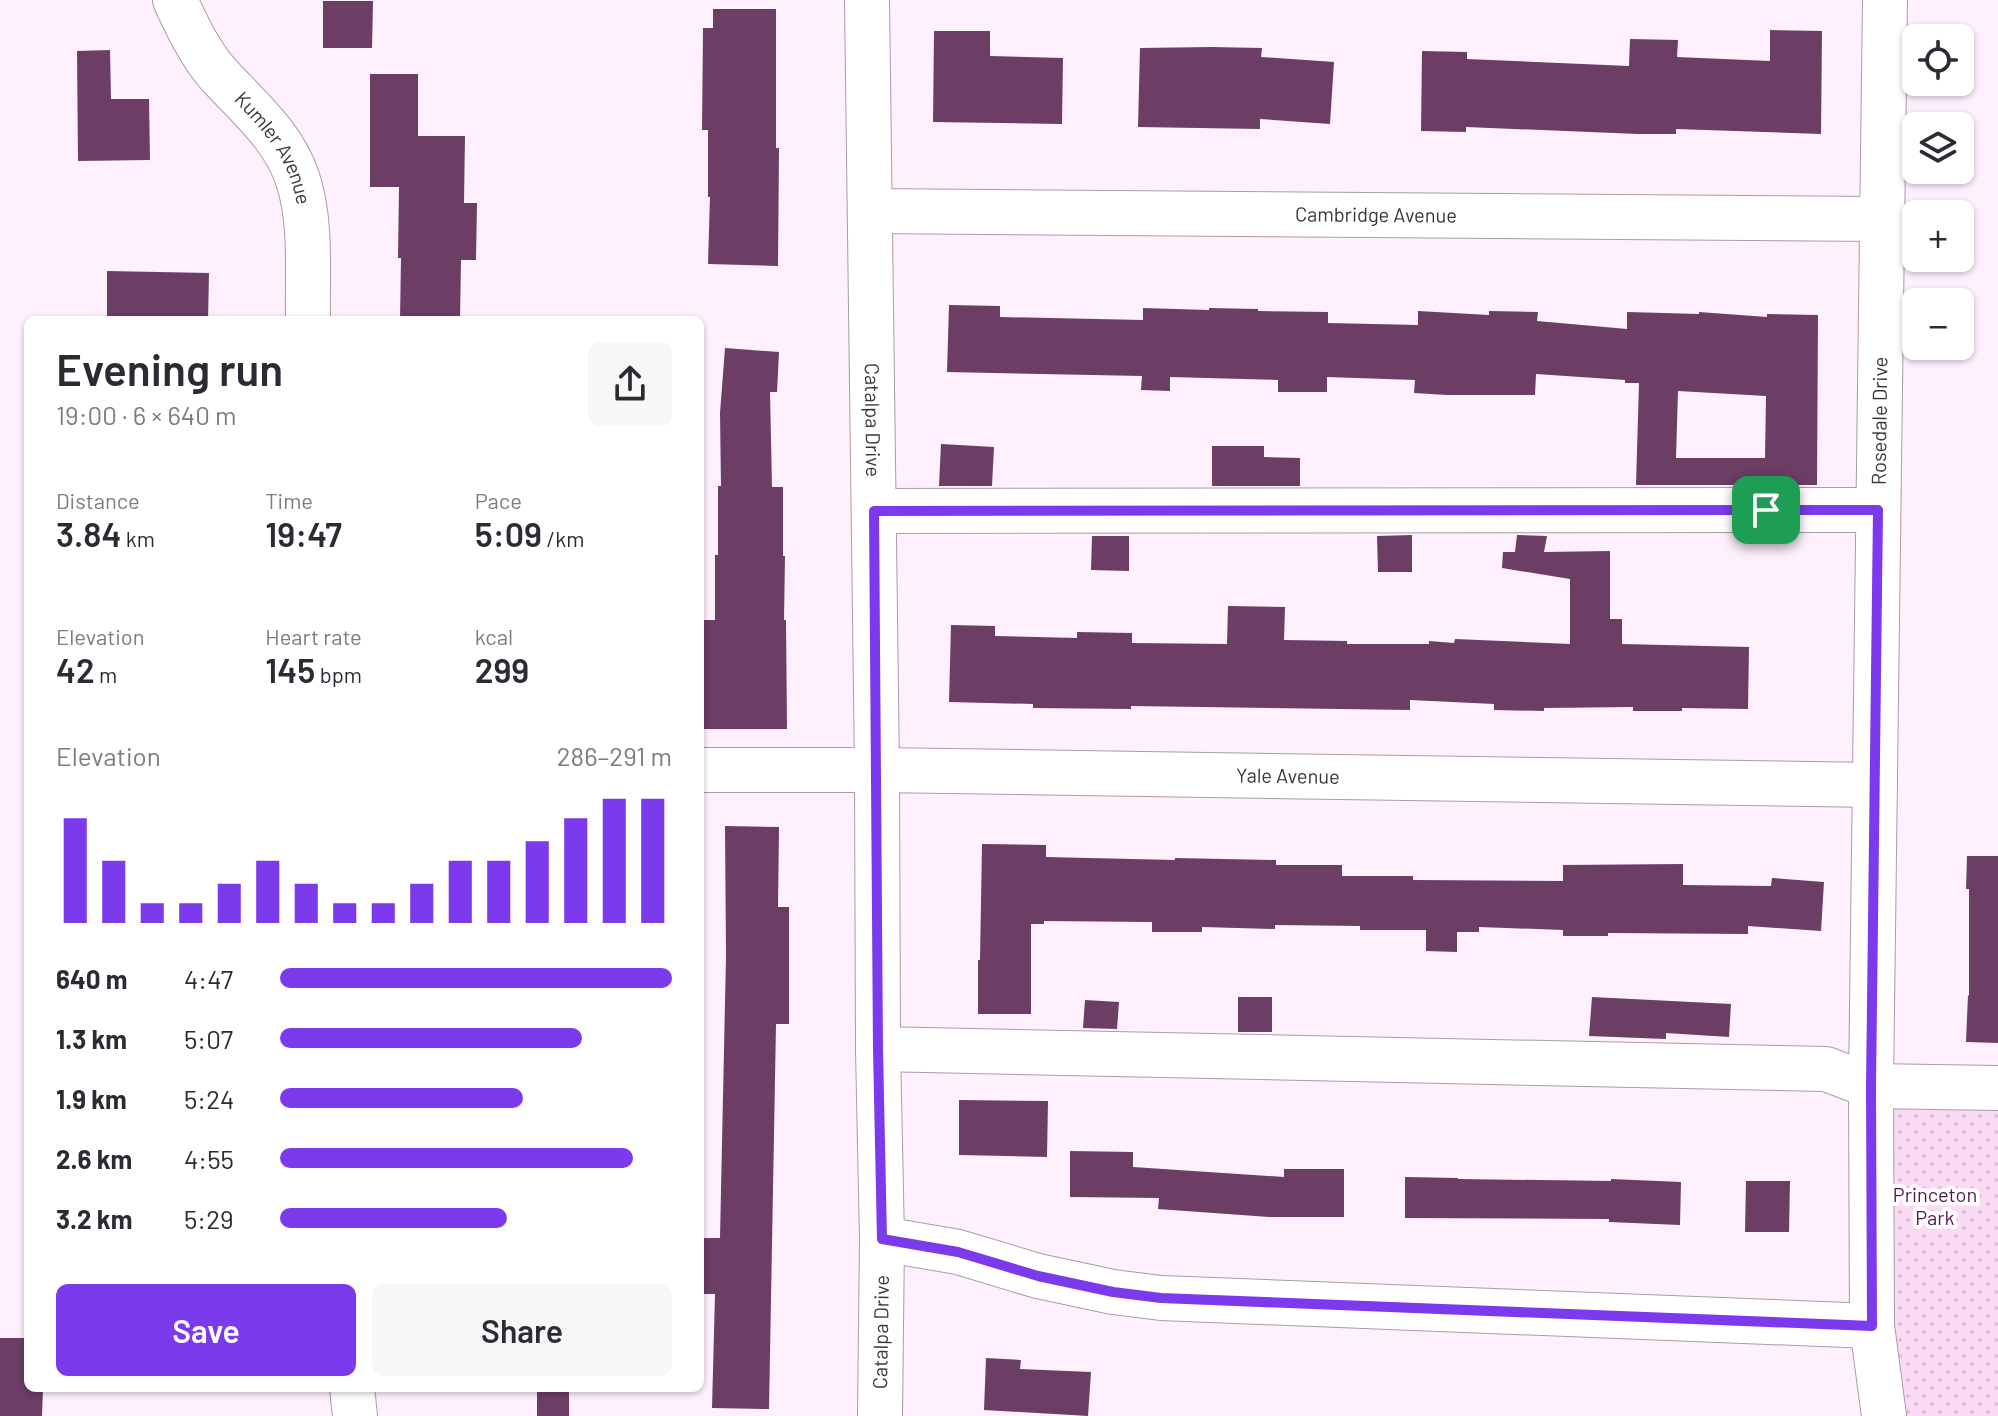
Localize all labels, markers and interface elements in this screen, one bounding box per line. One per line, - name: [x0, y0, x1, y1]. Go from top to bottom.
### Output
- map controls: [1902, 24, 1974, 360]
- button: locate: [1902, 24, 1974, 96]
- street label: Kumler Avenue: [230, 86, 317, 206]
- button: layers: [1902, 112, 1974, 184]
- button: +: [1902, 200, 1974, 272]
- street label: Cambridge Avenue: [1295, 201, 1457, 227]
- button: −: [1902, 288, 1974, 360]
- text: Evening run: [56, 342, 283, 395]
- button: share: [588, 342, 672, 426]
- street label: Rosedale Drive: [1866, 356, 1891, 485]
- street label: Catalpa Drive: [861, 363, 886, 477]
- text: 19:00 · 6 × 640 m: [56, 399, 237, 430]
- pin: [1732, 476, 1800, 544]
- text: Distance: [56, 487, 140, 513]
- text: Time: [265, 487, 313, 513]
- text: Pace: [475, 487, 522, 513]
- icon: arrive: [1744, 488, 1788, 532]
- text: 3.84: [56, 513, 121, 554]
- text: 19:47: [265, 513, 342, 554]
- text: 5:09: [475, 513, 542, 554]
- text: km: [121, 525, 155, 551]
- text: /km: [542, 525, 584, 551]
- text: Elevation: [56, 623, 145, 649]
- text: Heart rate: [265, 623, 362, 649]
- text: kcal: [475, 623, 513, 649]
- text: 42: [56, 649, 95, 690]
- text: 145: [265, 649, 315, 690]
- text: 299: [475, 649, 529, 690]
- text: m: [95, 661, 117, 687]
- text: bpm: [315, 661, 362, 687]
- text: Elevation: [56, 740, 161, 771]
- text: 286–291 m: [557, 740, 672, 771]
- street label: Yale Avenue: [1236, 762, 1340, 788]
- text: 640 m: [56, 963, 127, 994]
- text: 4:47: [184, 963, 233, 994]
- text: 1.3 km: [56, 1023, 127, 1054]
- text: 5:07: [184, 1023, 233, 1054]
- text: 1.9 km: [56, 1083, 127, 1114]
- text: 5:24: [184, 1083, 234, 1114]
- text: 2.6 km: [56, 1143, 132, 1174]
- text: 4:55: [184, 1143, 234, 1174]
- park label: Princeton Park: [1893, 1182, 1977, 1229]
- text: 3.2 km: [56, 1203, 132, 1234]
- text: 5:29: [184, 1203, 234, 1234]
- street label: Catalpa Drive: [867, 1275, 893, 1389]
- button: Save: [56, 1284, 356, 1376]
- button: Share: [372, 1284, 672, 1376]

